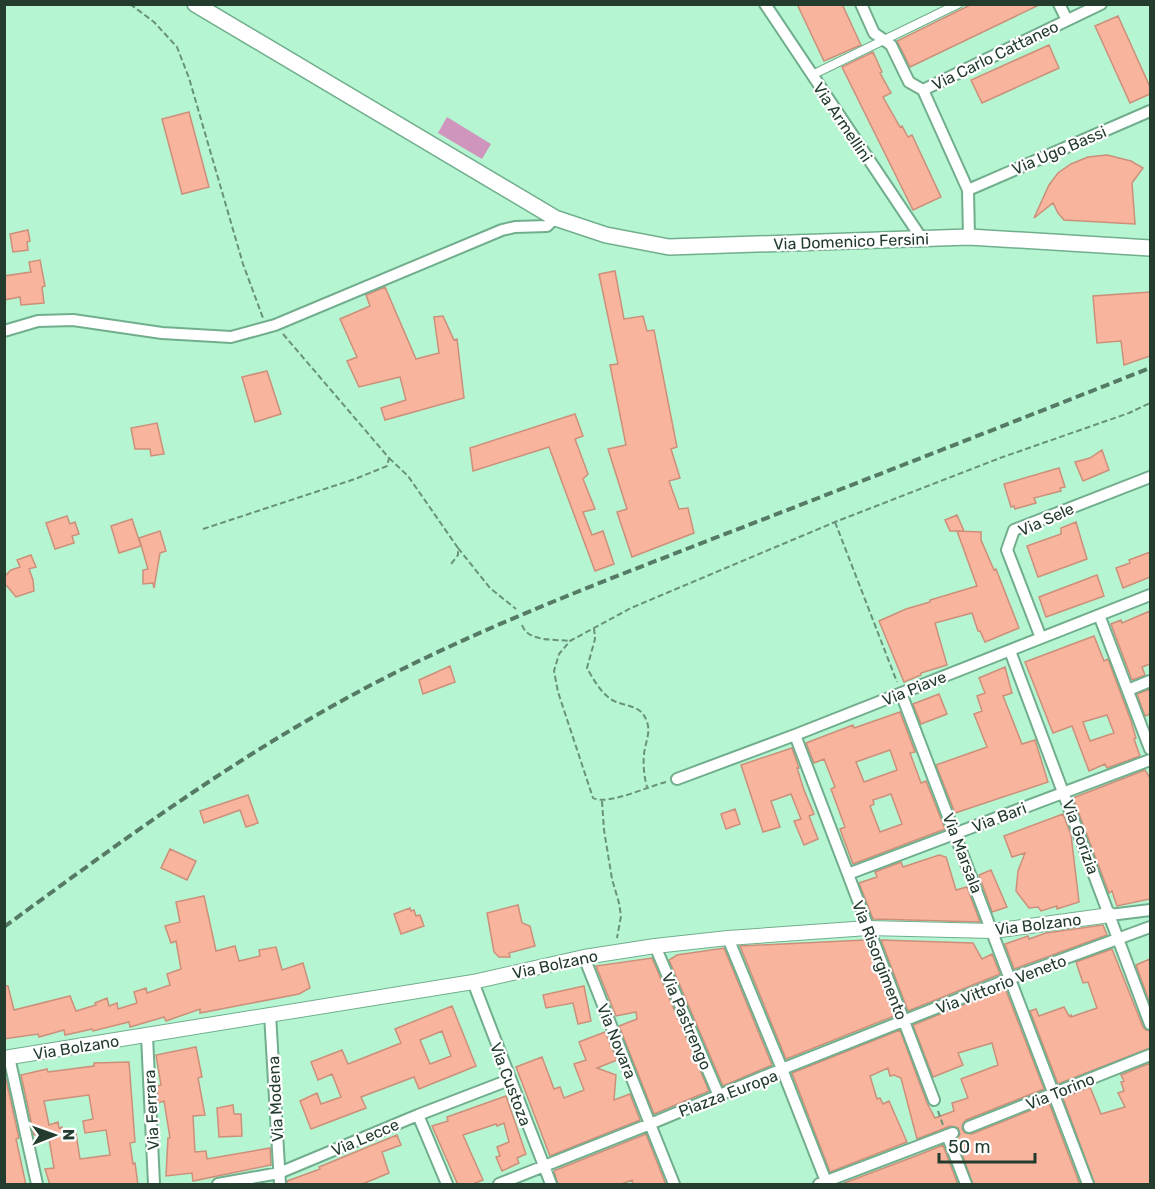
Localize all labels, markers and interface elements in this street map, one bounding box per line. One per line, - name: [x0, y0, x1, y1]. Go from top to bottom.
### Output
- street label: Via Carlo Cattaneo: [929, 17, 1061, 94]
- street label: Via Armellini: [809, 79, 876, 166]
- street label: Via Ugo Bassi: [1009, 122, 1109, 179]
- street label: Via Domenico Fersini: [773, 229, 929, 254]
- street label: Via Sele: [1015, 499, 1077, 540]
- street label: Via Piave: [879, 667, 949, 710]
- street label: Via Gorizia: [1058, 797, 1103, 877]
- street label: Via Bari: [969, 798, 1029, 836]
- street label: Via Marsala: [939, 810, 987, 896]
- street label: Via Risorgimento: [848, 898, 911, 1023]
- street label: Via Bolzano: [994, 910, 1082, 939]
- street label: Via Bolzano: [511, 946, 599, 983]
- street label: Via Vittorio Veneto: [933, 951, 1069, 1018]
- street label: Via Pastrengo: [658, 970, 716, 1073]
- street label: Via Novara: [593, 1001, 640, 1081]
- street label: Via Bolzano: [32, 1031, 120, 1064]
- street label: Via Custoza: [486, 1040, 535, 1129]
- street label: Via Modena: [264, 1056, 287, 1142]
- street label: Piazza Europa: [676, 1066, 780, 1121]
- street label: Via Ferrara: [140, 1069, 163, 1151]
- street label: Via Torino: [1023, 1069, 1097, 1114]
- north arrow: [24, 1105, 84, 1165]
- street label: Via Lecce: [329, 1115, 402, 1160]
- scale bar: [939, 1126, 1035, 1164]
- text: N: [59, 1129, 78, 1141]
- text: 50 m: [948, 1136, 991, 1158]

